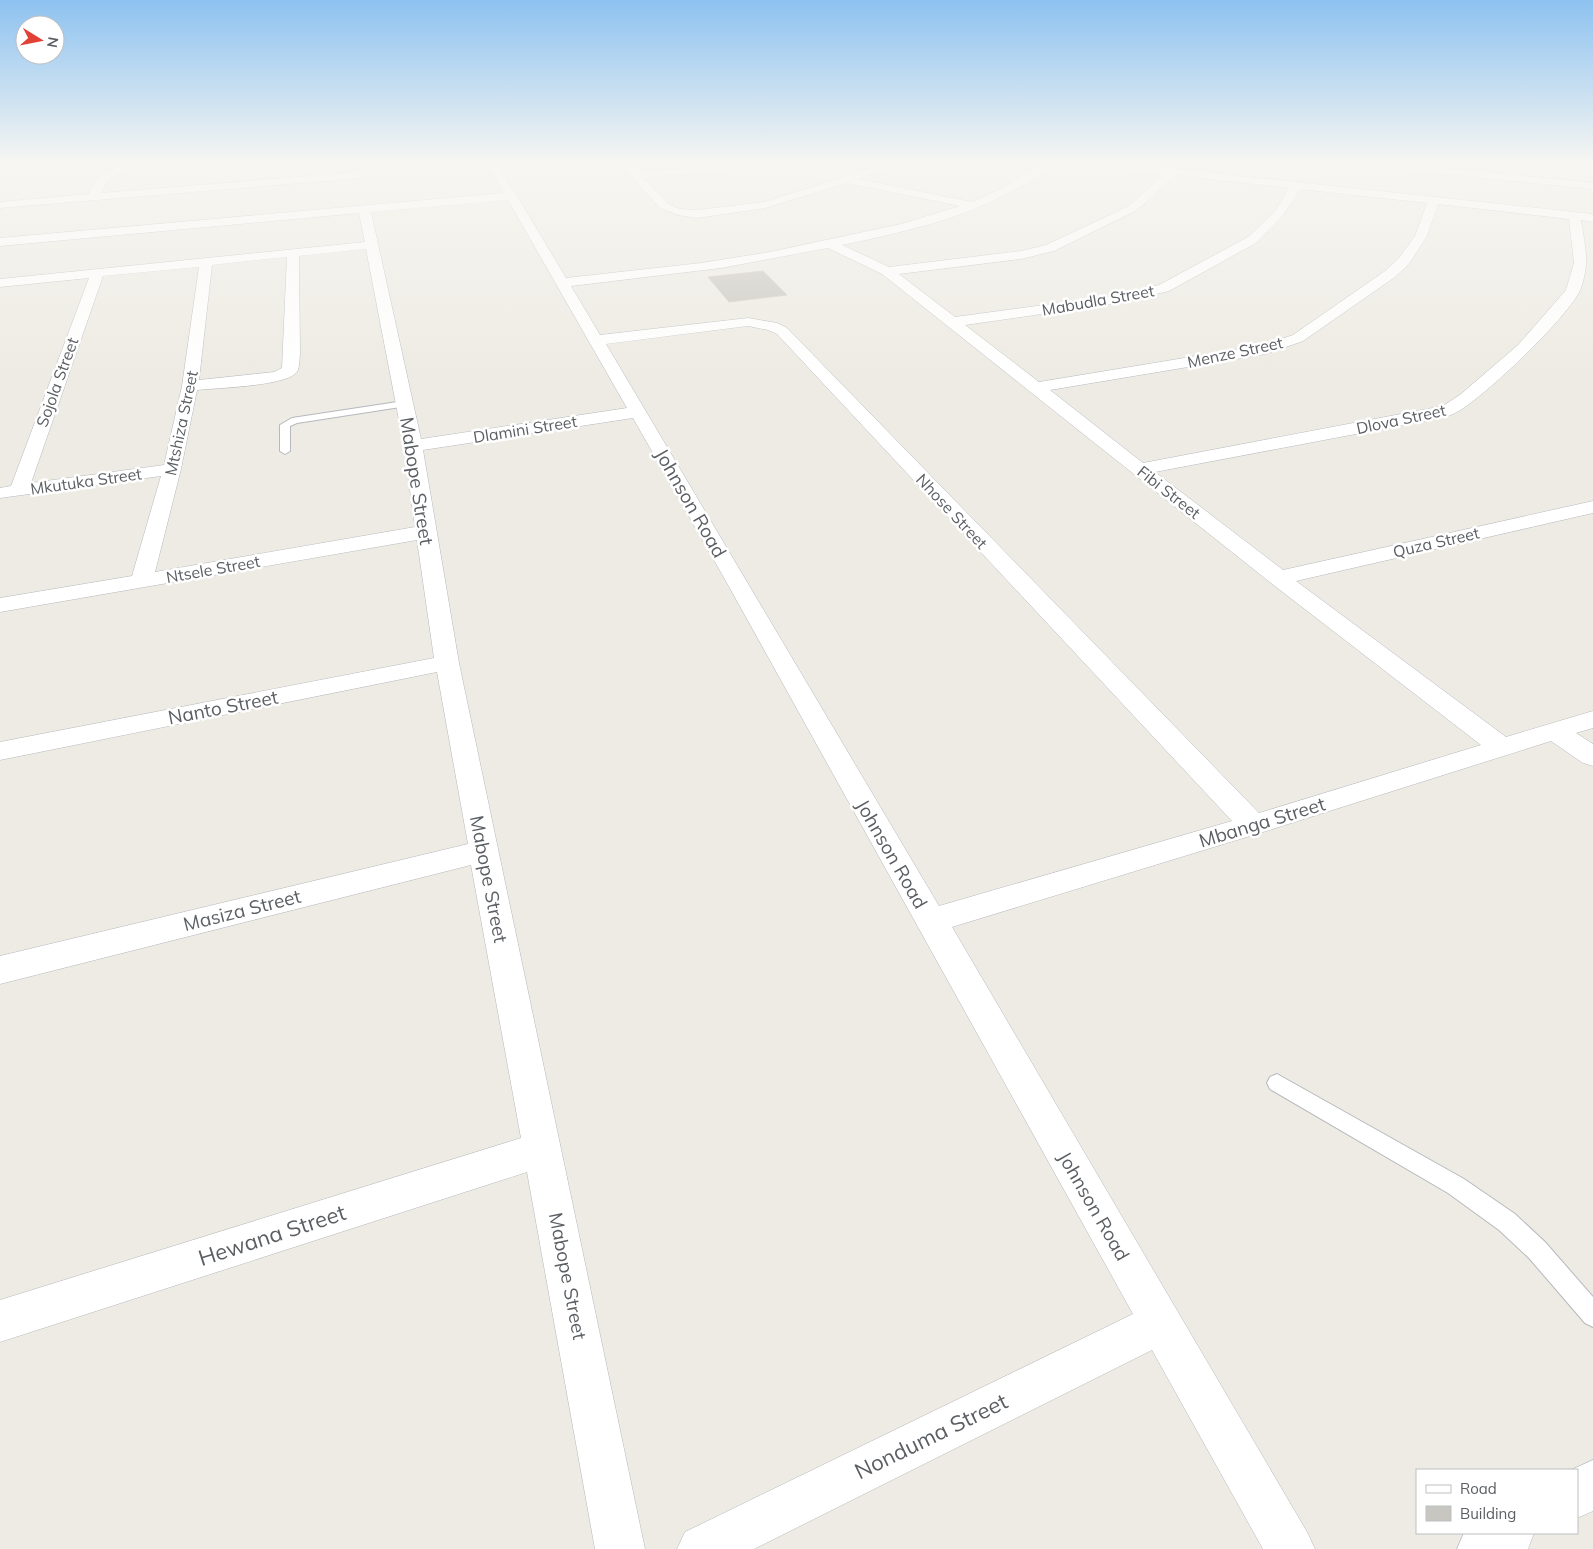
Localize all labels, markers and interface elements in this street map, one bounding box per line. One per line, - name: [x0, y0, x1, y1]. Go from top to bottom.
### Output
- north arrow: [15, 15, 65, 65]
- text: N: [43, 35, 63, 49]
- street label: Mabudla Street: [1040, 280, 1156, 320]
- street label: Menze Street: [1185, 332, 1285, 372]
- street label: Sojola Street: [32, 334, 83, 430]
- street label: Mtshiza Street: [160, 368, 202, 477]
- street label: Dlova Street: [1354, 400, 1448, 438]
- street label: Dlamini Street: [472, 411, 579, 447]
- street label: Mabope Street: [395, 415, 439, 547]
- street label: Johnson Road: [650, 444, 732, 562]
- street label: Fibi Street: [1133, 461, 1205, 523]
- street label: Mkutuka Street: [29, 463, 143, 499]
- street label: Nhose Street: [912, 469, 992, 553]
- street label: Quza Street: [1391, 522, 1481, 562]
- street label: Ntsele Street: [164, 551, 262, 587]
- street label: Nanto Street: [166, 685, 280, 729]
- street label: Mbanga Street: [1196, 791, 1328, 853]
- street label: Johnson Road: [851, 795, 933, 913]
- street label: Mabope Street: [465, 813, 513, 945]
- street label: Masiza Street: [181, 884, 304, 936]
- street label: Johnson Road: [1053, 1147, 1135, 1265]
- street label: Hewana Street: [195, 1198, 350, 1272]
- street label: Mabope Street: [544, 1210, 592, 1342]
- street label: Nonduma Street: [850, 1387, 1012, 1485]
- legend: [1416, 1469, 1578, 1534]
- text: Road: [1460, 1479, 1497, 1498]
- text: Building: [1460, 1504, 1516, 1523]

